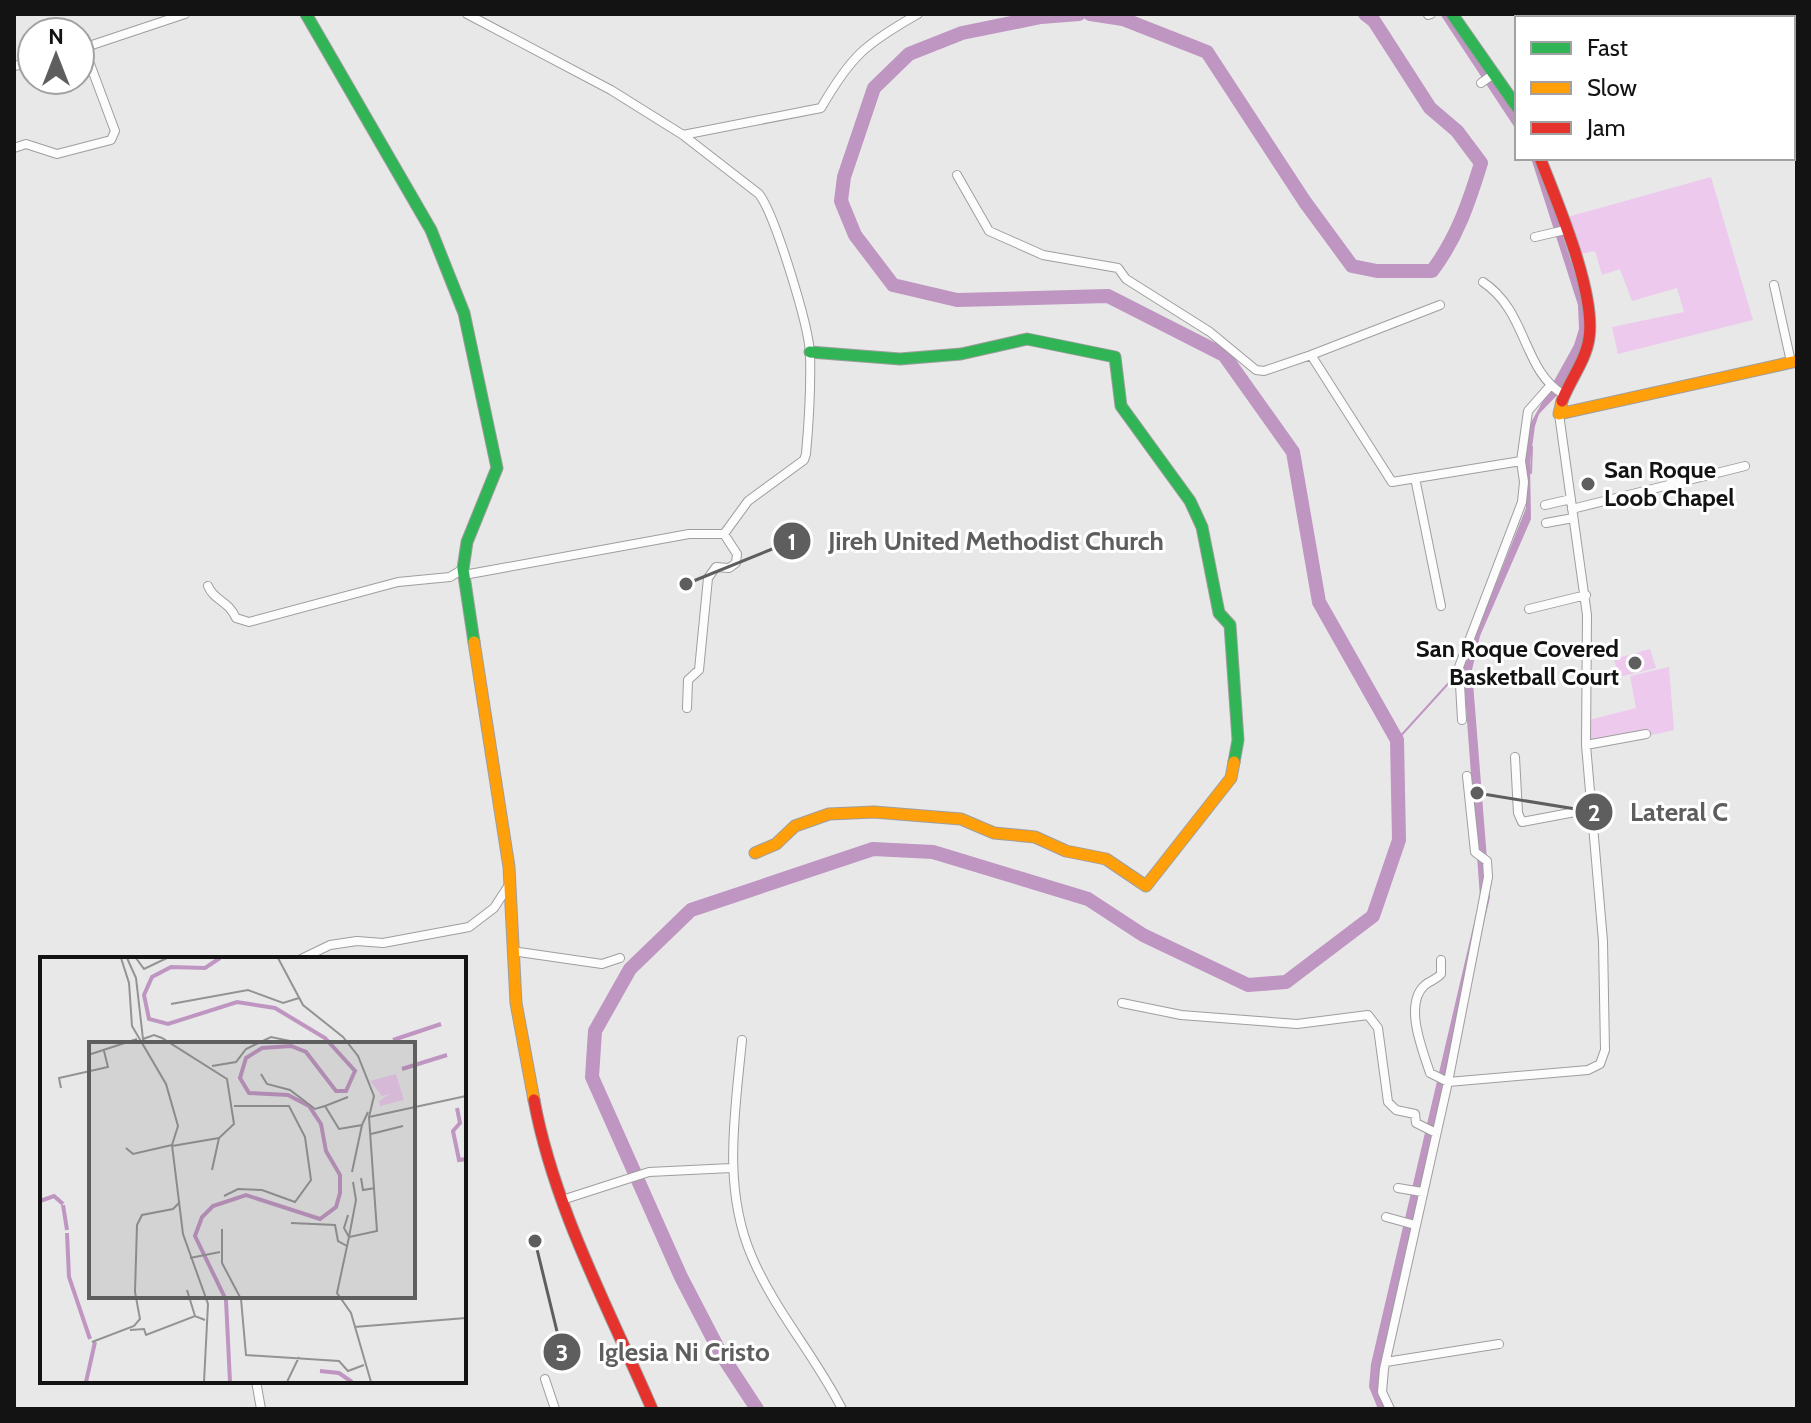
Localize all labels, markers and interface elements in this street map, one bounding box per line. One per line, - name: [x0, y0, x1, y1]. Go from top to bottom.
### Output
- north arrow: [16, 16, 96, 96]
- legend: [1515, 16, 1795, 160]
- text: N: [48, 23, 64, 50]
- text: Fast: [1587, 33, 1628, 62]
- text: Slow: [1587, 73, 1637, 102]
- text: Jam: [1586, 113, 1625, 142]
- place label: San Roque Loob Chapel: [1604, 455, 1735, 512]
- marker: San Roque Loob Chapel: [1579, 475, 1597, 493]
- callout: Jireh United Methodist Church: [772, 516, 1180, 566]
- text: Jireh United Methodist Church: [827, 525, 1164, 557]
- text: 1: [788, 527, 796, 556]
- place label: San Roque Covered Basketball Court: [1416, 634, 1619, 691]
- marker: San Roque Covered Basketball Court: [1626, 654, 1644, 672]
- callout: Lateral C: [1574, 787, 1744, 837]
- text: Lateral C: [1630, 796, 1728, 828]
- text: 2: [1588, 798, 1600, 827]
- inset map: [40, 957, 466, 1383]
- callout: Iglesia Ni Cristo: [542, 1327, 786, 1377]
- text: Iglesia Ni Cristo: [598, 1336, 770, 1368]
- text: 3: [556, 1338, 568, 1367]

